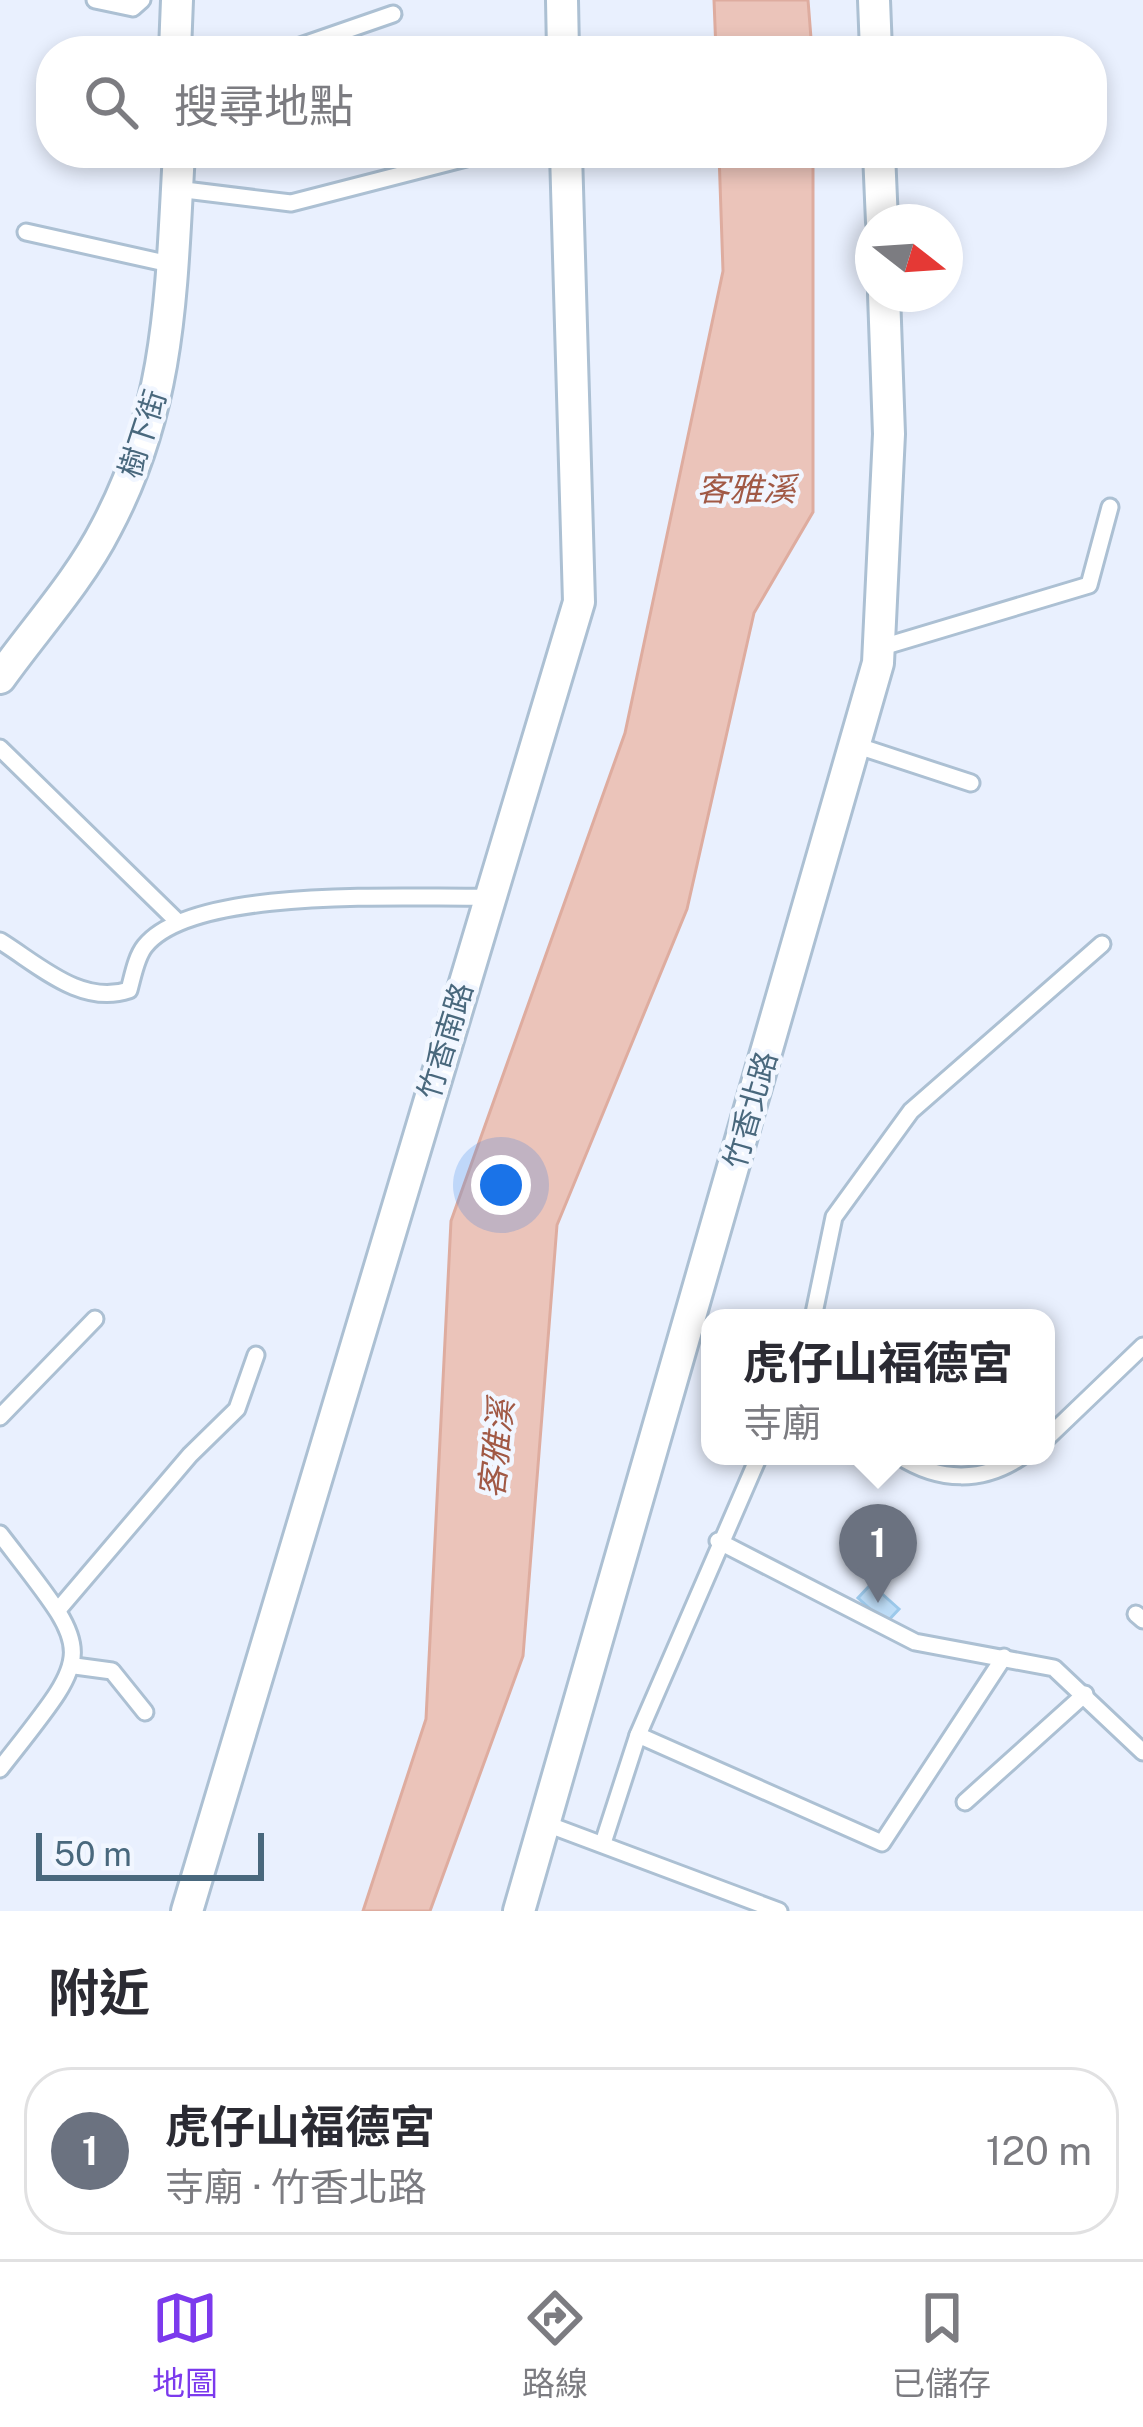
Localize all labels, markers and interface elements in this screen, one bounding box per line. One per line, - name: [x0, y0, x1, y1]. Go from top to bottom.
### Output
- search box: [36, 36, 1107, 168]
- icon: search: [78, 69, 144, 135]
- text: 搜尋地點: [174, 79, 354, 132]
- north arrow: [855, 204, 963, 312]
- street label: 樹下街: [111, 385, 173, 482]
- water label: 客雅溪: [697, 470, 800, 508]
- street label: 竹香南路: [410, 978, 480, 1103]
- street label: 竹香北路: [716, 1047, 784, 1172]
- your location: [471, 1155, 531, 1215]
- popup: [701, 1309, 1055, 1465]
- text: 虎仔山福德宮: [743, 1336, 1013, 1389]
- water label: 客雅溪: [472, 1394, 520, 1500]
- text: 寺廟: [743, 1400, 821, 1446]
- pin: 1: [839, 1504, 917, 1603]
- scale bar: [36, 1827, 264, 1880]
- text: 50 m: [54, 1835, 132, 1873]
- text: 附近: [48, 1963, 150, 2022]
- text: 虎仔山福德宮: [165, 2100, 435, 2153]
- text: 1: [82, 2128, 98, 2174]
- text: 120 m: [986, 2128, 1092, 2174]
- text: 寺廟 · 竹香北路: [165, 2164, 427, 2210]
- tab: 地圖: [152, 2285, 218, 2405]
- tab: 路線: [522, 2285, 588, 2405]
- tab: 已儲存: [892, 2285, 991, 2405]

